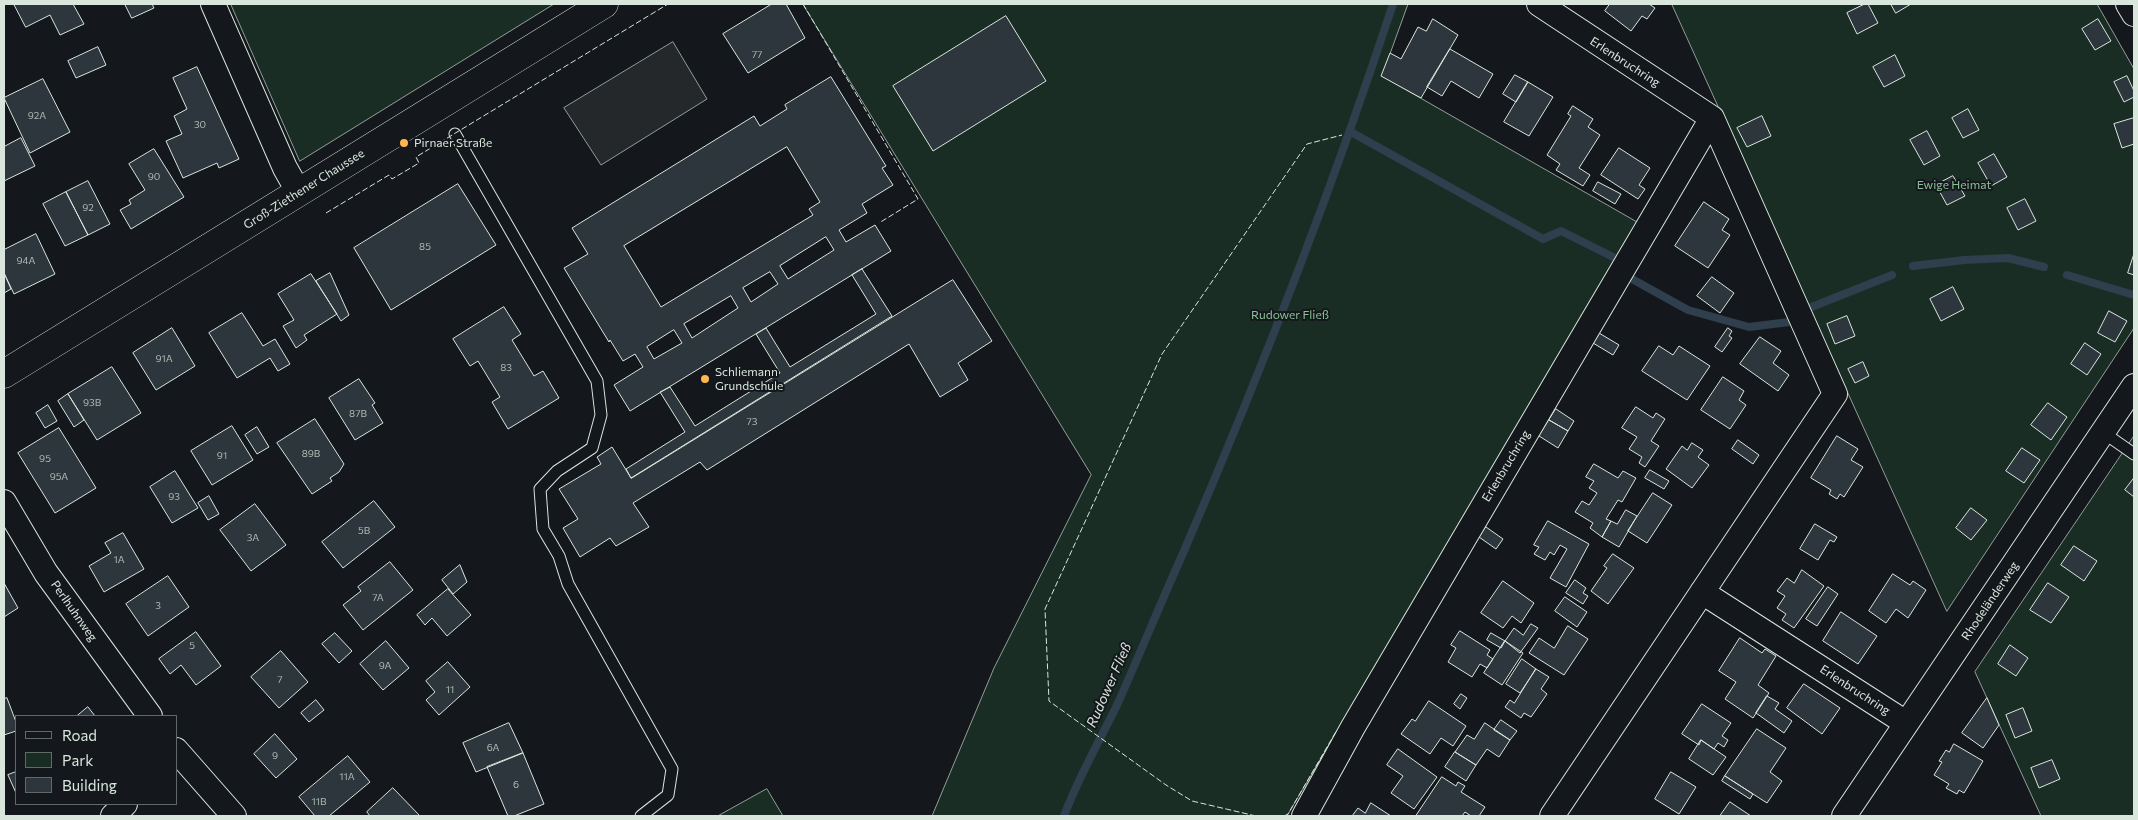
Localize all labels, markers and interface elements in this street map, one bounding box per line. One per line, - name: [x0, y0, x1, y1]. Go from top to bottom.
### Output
- street label: Erlenbruchring: [1587, 34, 1663, 90]
- house number: 77: [752, 49, 762, 61]
- house number: 92A: [28, 110, 46, 122]
- house number: 30: [194, 119, 206, 131]
- place label: Pirnaer Straße: [414, 136, 492, 150]
- marker: Pirnaer Straße: [398, 137, 410, 149]
- street label: Groß-Ziethener Chaussee: [241, 146, 367, 232]
- house number: 90: [148, 171, 160, 183]
- park label: Ewige Heimat: [1917, 178, 1991, 192]
- house number: 92: [82, 202, 94, 214]
- house number: 85: [419, 241, 431, 253]
- house number: 94A: [17, 255, 35, 267]
- park label: Rudower Fließ: [1251, 308, 1329, 322]
- house number: 91A: [155, 353, 173, 365]
- house number: 83: [500, 362, 512, 374]
- place label: Schliemann Grundschule: [715, 365, 783, 393]
- marker: Schliemann Grundschule: [699, 373, 711, 385]
- house number: 93B: [83, 397, 101, 409]
- house number: 87B: [349, 408, 367, 420]
- house number: 73: [747, 416, 757, 428]
- street label: Erlenbruchring: [1479, 428, 1533, 504]
- house number: 89B: [302, 448, 320, 460]
- house number: 91: [217, 450, 227, 462]
- house number: 95: [39, 453, 51, 465]
- house number: 95A: [50, 471, 68, 483]
- house number: 93: [168, 491, 180, 503]
- house number: 5B: [358, 525, 370, 537]
- house number: 3A: [247, 532, 259, 544]
- house number: 1A: [113, 554, 125, 566]
- street label: Rhodeländerweg: [1958, 559, 2022, 643]
- street label: Perlhuhnweg: [48, 578, 100, 644]
- house number: 7A: [372, 592, 384, 604]
- house number: 3: [155, 600, 161, 612]
- house number: 5: [189, 640, 195, 652]
- water label: Rudower Fließ: [1083, 640, 1135, 730]
- house number: 9A: [379, 660, 391, 672]
- street label: Erlenbruchring: [1817, 662, 1893, 718]
- house number: 7: [277, 674, 283, 686]
- house number: 11: [446, 684, 454, 696]
- legend: [15, 715, 178, 805]
- text: Road: [62, 726, 97, 744]
- house number: 6A: [487, 742, 499, 754]
- house number: 9: [272, 750, 278, 762]
- text: Park: [62, 751, 93, 769]
- house number: 11A: [339, 771, 355, 783]
- text: Building: [62, 776, 117, 794]
- house number: 6: [513, 779, 519, 791]
- house number: 11B: [311, 796, 327, 808]

